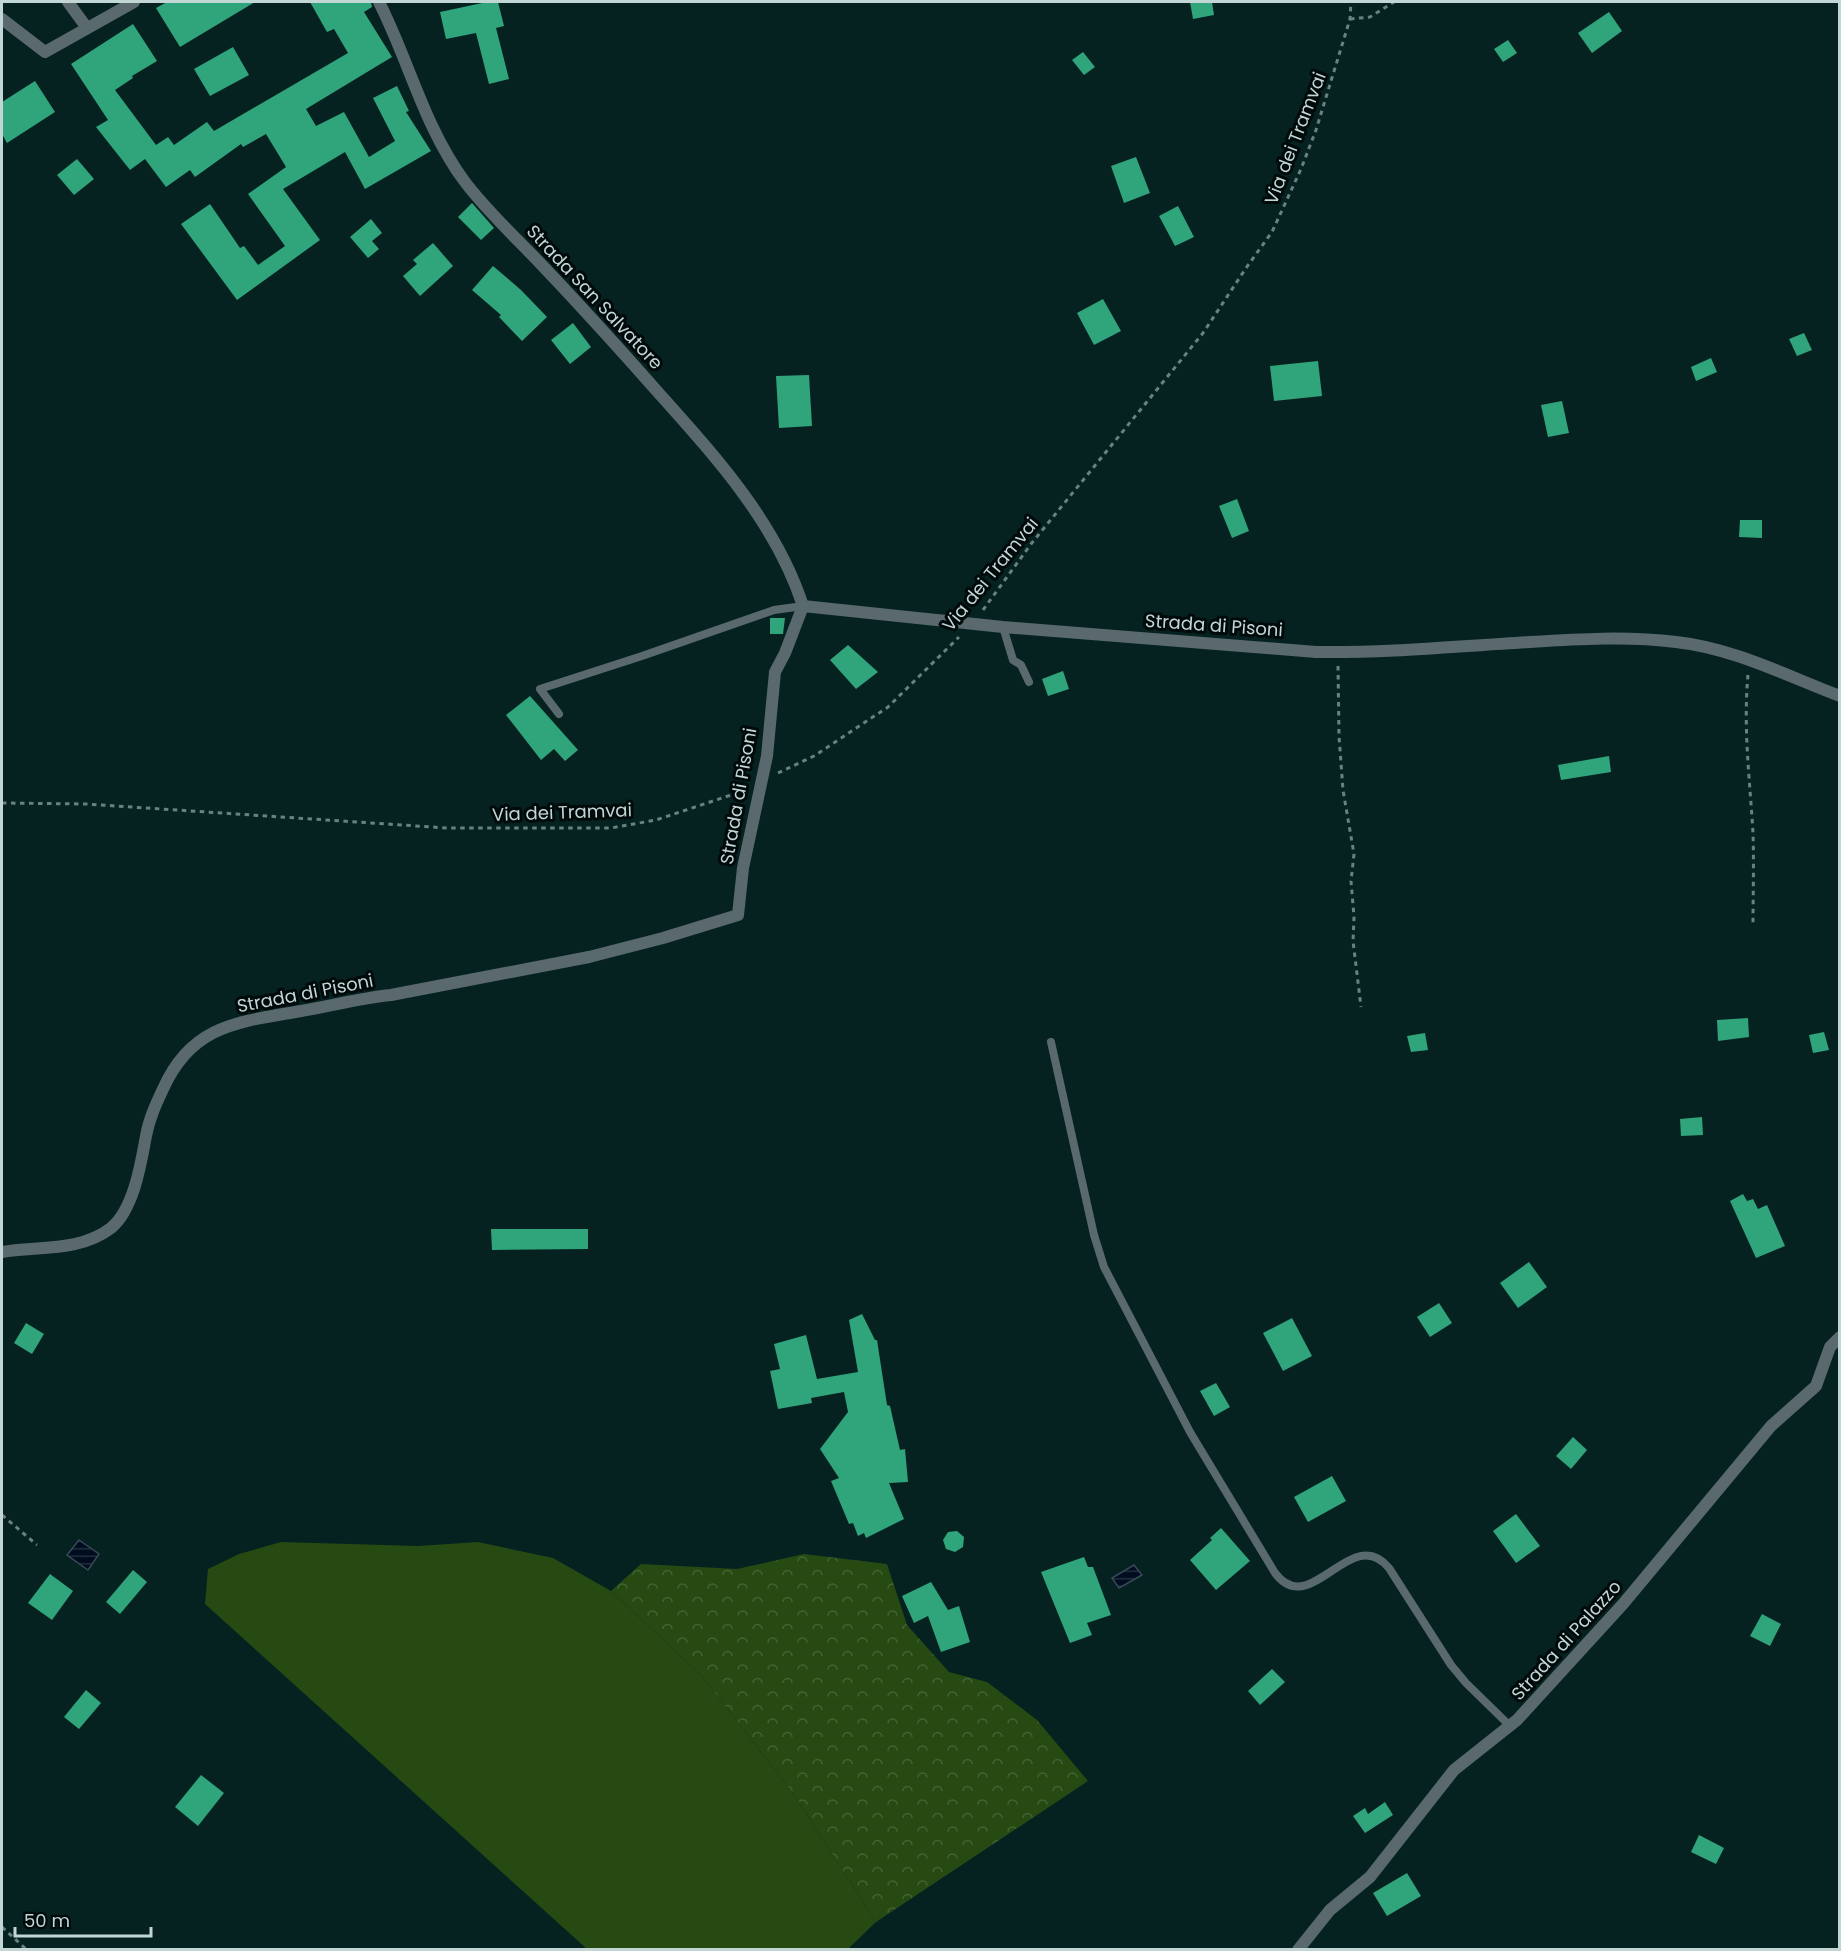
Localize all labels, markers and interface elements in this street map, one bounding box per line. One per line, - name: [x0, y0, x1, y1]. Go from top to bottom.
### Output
- street label: Via dei Tramvai: [1258, 68, 1332, 208]
- street label: Strada San Salvatore: [521, 219, 669, 375]
- street label: Via dei Tramvai: [936, 512, 1044, 636]
- street label: Strada di Pisoni: [1144, 608, 1284, 642]
- street label: Strada di Pisoni: [714, 726, 762, 866]
- street label: Via dei Tramvai: [492, 797, 632, 827]
- street label: Strada di Pisoni: [235, 968, 375, 1018]
- street label: Strada di Palazzo: [1505, 1575, 1627, 1705]
- scale bar: [15, 1900, 152, 1938]
- text: 50 m: [24, 1908, 70, 1933]

